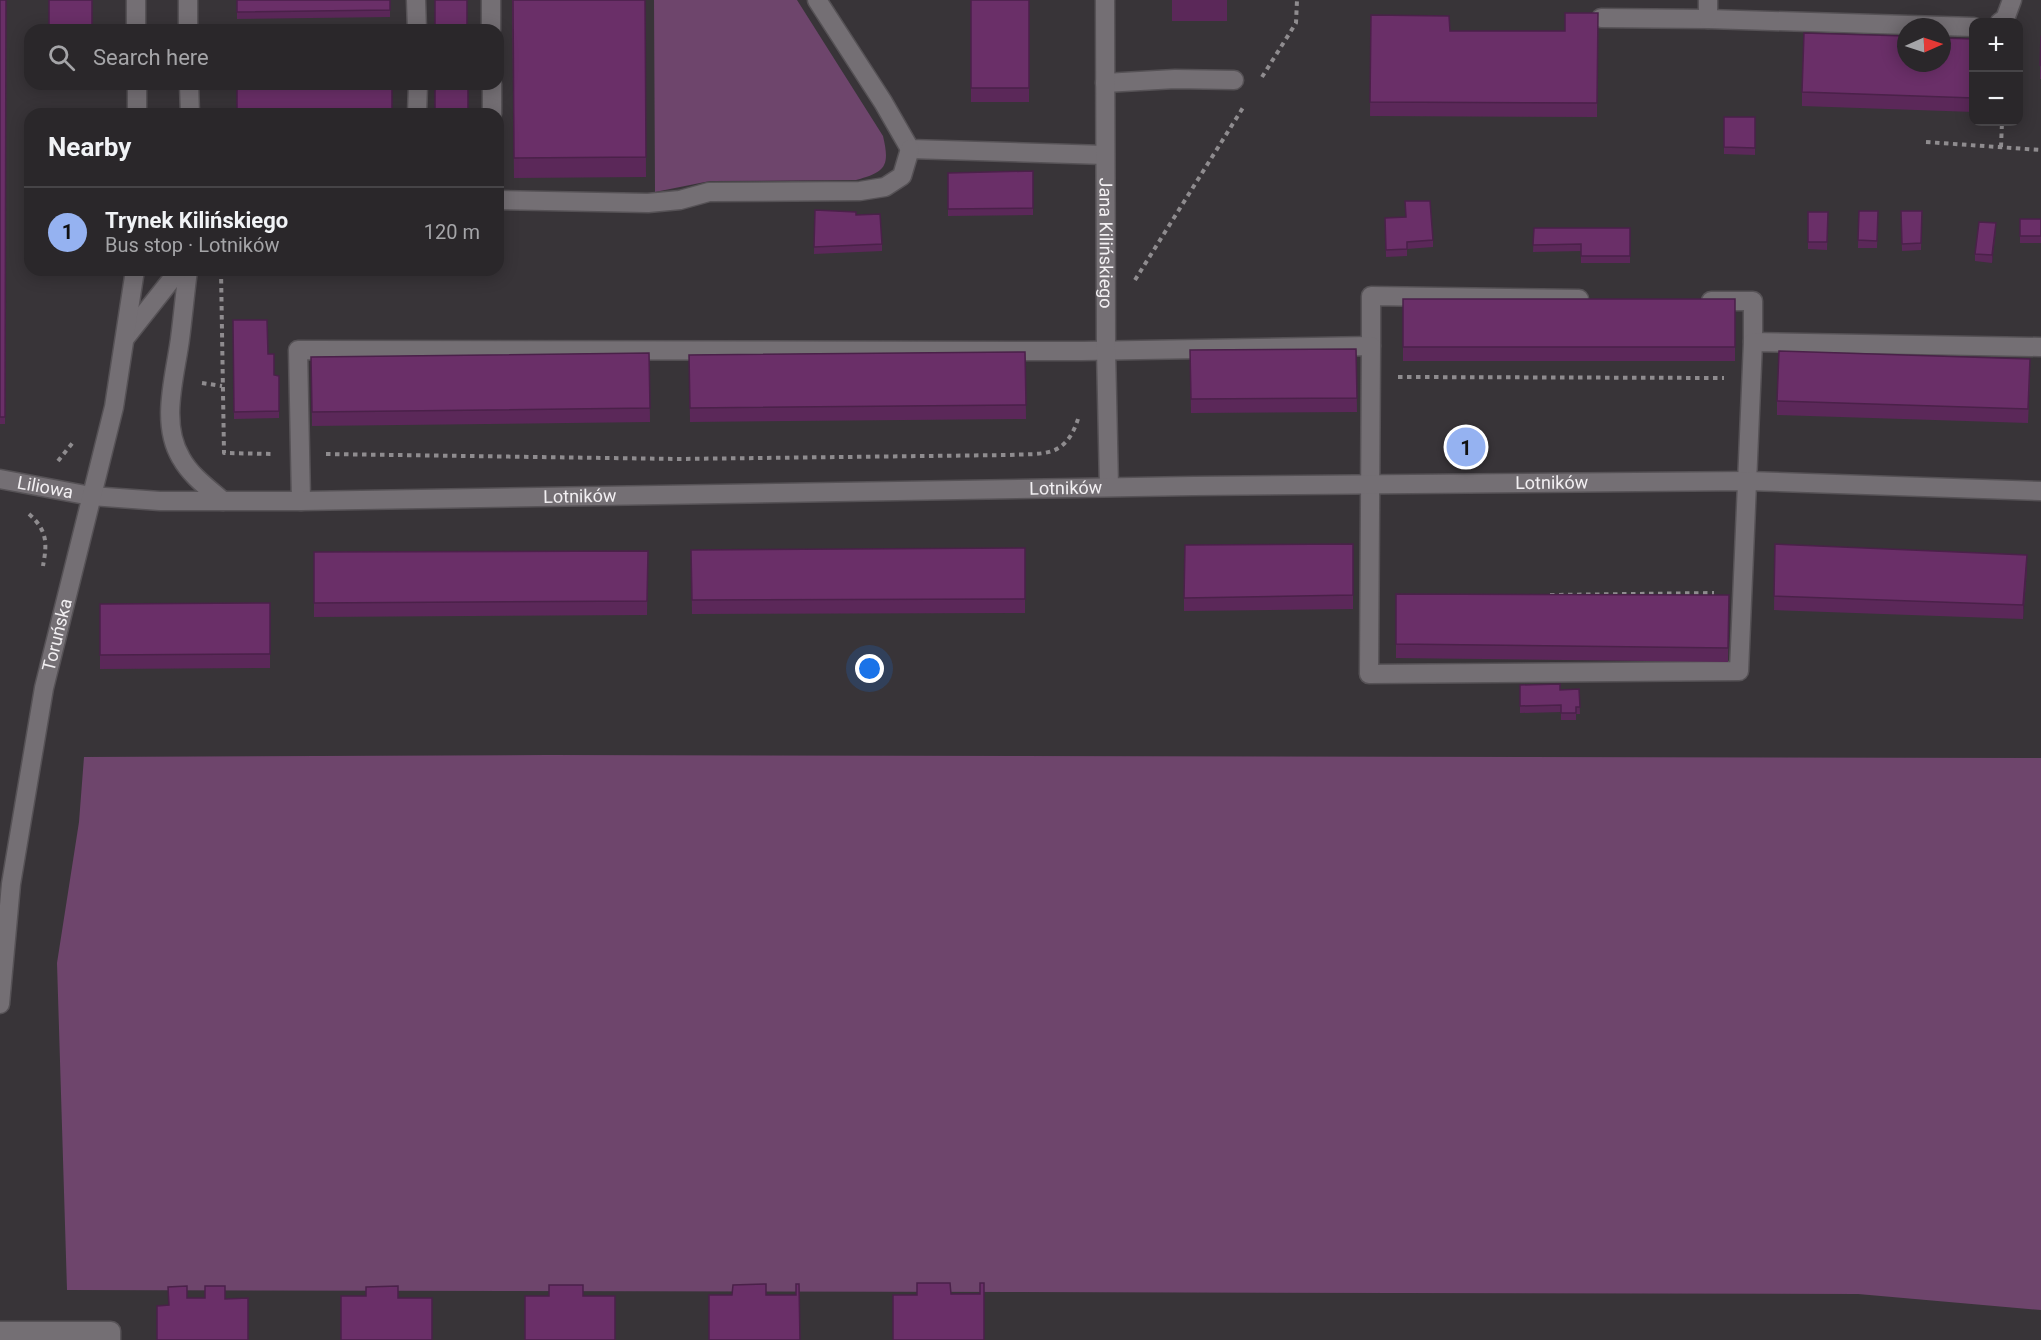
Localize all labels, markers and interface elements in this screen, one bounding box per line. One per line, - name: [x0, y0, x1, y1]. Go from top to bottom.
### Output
- north arrow: [1897, 18, 1951, 72]
- map controls: [1969, 18, 2023, 126]
- button: +: [1969, 18, 2023, 72]
- search box: [24, 24, 504, 90]
- icon: search: [45, 41, 78, 74]
- text: Search here: [93, 45, 209, 70]
- button: −: [1969, 72, 2023, 126]
- text: Nearby: [48, 132, 131, 162]
- street label: Jana Kilińskiego: [1096, 177, 1117, 309]
- text: Trynek Kilińskiego: [105, 208, 288, 233]
- text: 1: [62, 220, 73, 244]
- text: 120 m: [424, 220, 480, 244]
- text: Bus stop · Lotników: [105, 233, 279, 257]
- pin: 1: [1446, 424, 1486, 470]
- street label: Liliowa: [16, 471, 75, 502]
- street label: Lotników: [1515, 471, 1589, 493]
- street label: Lotników: [1029, 477, 1103, 499]
- street label: Lotników: [543, 485, 617, 507]
- street label: Toruńska: [38, 596, 76, 673]
- your location: [855, 654, 884, 683]

